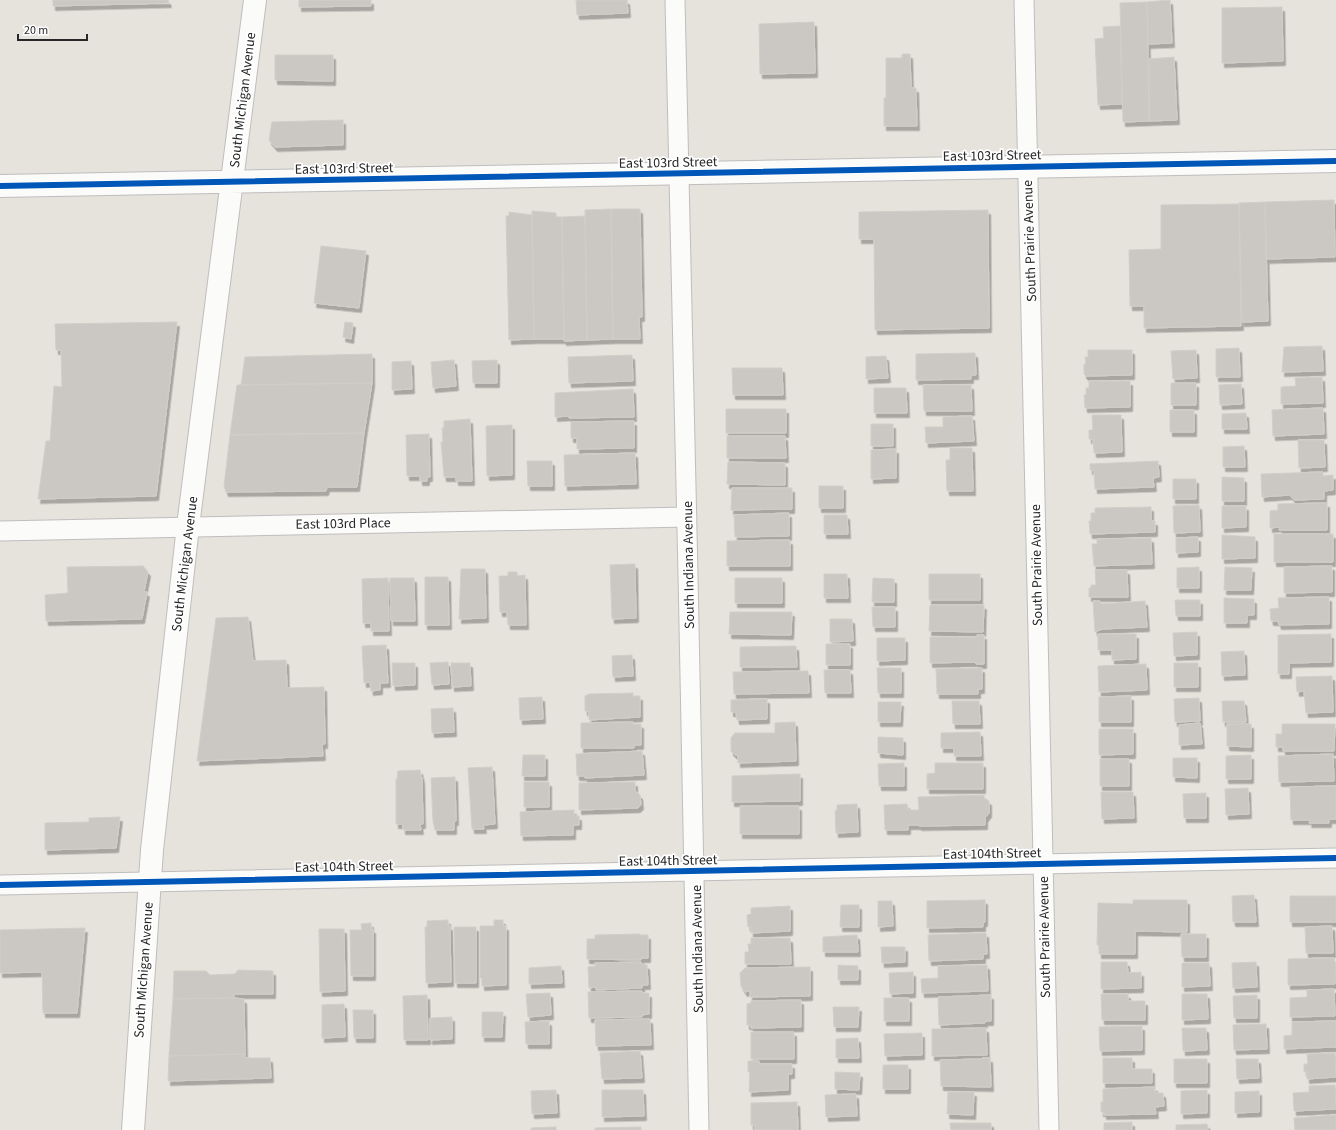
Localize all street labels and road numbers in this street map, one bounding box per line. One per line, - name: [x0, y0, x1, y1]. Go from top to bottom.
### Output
- street label: South Michigan Avenue: [225, 31, 261, 169]
- street label: East 103rd Street: [942, 145, 1042, 167]
- street label: East 103rd Street: [618, 152, 718, 174]
- street label: East 103rd Street: [294, 158, 394, 180]
- street label: South Prairie Avenue: [1018, 180, 1042, 302]
- street label: South Michigan Avenue: [167, 495, 203, 633]
- street label: South Indiana Avenue: [678, 501, 700, 629]
- street label: South Prairie Avenue: [1026, 504, 1048, 626]
- street label: East 103rd Place: [295, 513, 391, 535]
- street label: East 104th Street: [943, 843, 1042, 865]
- street label: East 104th Street: [619, 850, 718, 872]
- street label: East 104th Street: [295, 856, 394, 878]
- street label: South Prairie Avenue: [1034, 876, 1056, 998]
- street label: South Indiana Avenue: [687, 885, 709, 1013]
- street label: South Michigan Avenue: [129, 901, 159, 1039]

